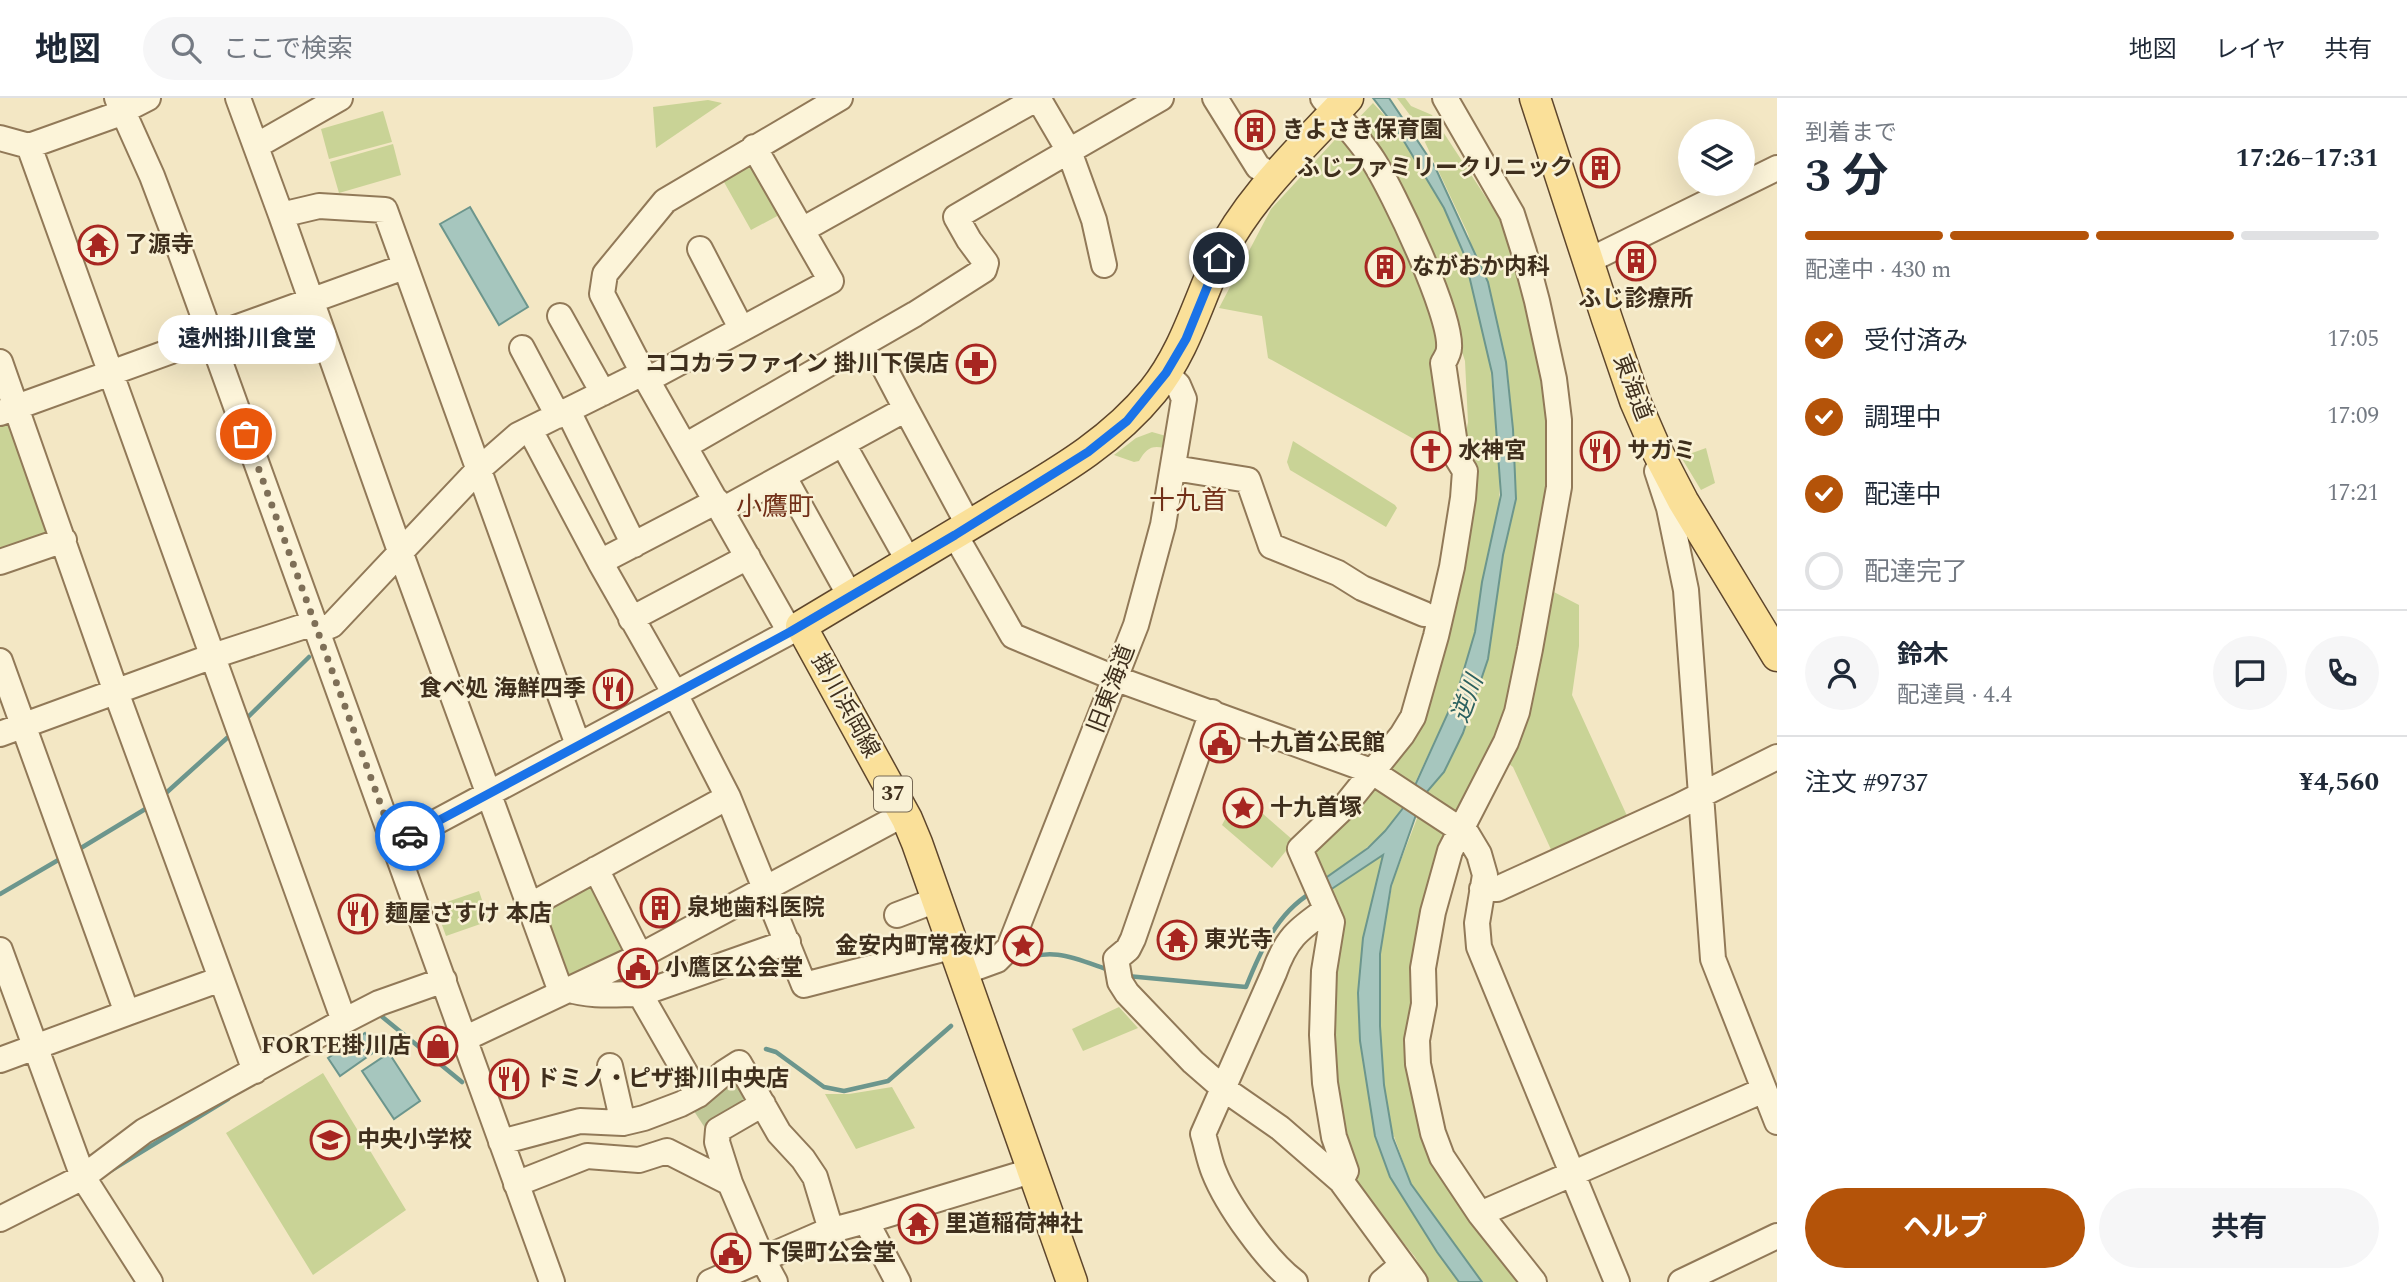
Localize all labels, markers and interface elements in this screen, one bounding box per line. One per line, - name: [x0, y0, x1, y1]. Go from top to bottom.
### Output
- search box: [143, 17, 633, 80]
- text: 地図: [35, 25, 101, 75]
- icon: search: [167, 29, 205, 67]
- text: ここで検索: [223, 29, 353, 69]
- text: 地図: [2129, 32, 2177, 68]
- text: レイヤ: [2215, 32, 2286, 68]
- text: 共有: [2324, 32, 2372, 68]
- building icon: きよさき保育園: [1234, 109, 1276, 151]
- place label: きよさき保育園: [1282, 113, 1443, 148]
- text: 到着まで: [1805, 116, 1897, 151]
- map controls: [1678, 119, 1755, 196]
- button: layers: [1678, 119, 1755, 196]
- text: 17:26–17:31: [2235, 138, 2379, 178]
- text: 3 分: [1805, 142, 1888, 212]
- building icon: ふじファミリークリニック: [1579, 147, 1621, 189]
- place label: ふじファミリークリニック: [1297, 151, 1573, 186]
- temple icon: 了源寺: [77, 224, 119, 266]
- place label: 了源寺: [125, 228, 194, 263]
- pin: [1189, 228, 1249, 288]
- icon: home: [1200, 239, 1238, 277]
- building icon: ふじ診療所: [1615, 240, 1657, 282]
- building icon: ながおか内科: [1364, 246, 1406, 288]
- place label: ながおか内科: [1412, 250, 1550, 285]
- text: 配達中 · 430 m: [1805, 253, 1951, 288]
- place label: ふじ診療所: [1579, 282, 1694, 317]
- callout: 遠州掛川食堂: [157, 315, 335, 364]
- icon: check: [1805, 321, 1843, 359]
- text: 受付済み: [1864, 321, 1968, 361]
- text: 遠州掛川食堂: [178, 322, 316, 357]
- text: 17:05: [2327, 322, 2379, 357]
- pharmacy icon: ココカラファイン 掛川下俣店: [955, 343, 997, 385]
- place label: ココカラファイン 掛川下俣店: [644, 347, 949, 382]
- street label: 東海道: [1603, 350, 1661, 426]
- icon: check: [1805, 398, 1843, 436]
- text: 調理中: [1864, 398, 1942, 438]
- text: 17:09: [2327, 399, 2379, 434]
- pin: [216, 404, 276, 464]
- icon: bag: [227, 415, 265, 453]
- church icon: 水神宮: [1410, 430, 1452, 472]
- restaurant icon: サガミ: [1579, 430, 1621, 472]
- place label: 水神宮: [1458, 434, 1527, 469]
- place label: サガミ: [1627, 434, 1696, 469]
- icon: check: [1805, 475, 1843, 513]
- text: 配達中: [1864, 475, 1942, 515]
- text: 17:21: [2327, 476, 2379, 511]
- district label: 十九首: [1149, 481, 1227, 521]
- district label: 小鷹町: [736, 487, 814, 527]
- text: 配達完了: [1864, 552, 1968, 592]
- text: 鈴木: [1897, 635, 1949, 675]
- button: person: [1805, 636, 1879, 710]
- button: chat: [2213, 636, 2287, 710]
- button: phone: [2305, 636, 2379, 710]
- street label: 旧東海道: [1079, 640, 1145, 738]
- street label: 掛川浜岡線: [802, 647, 888, 765]
- water label: 逆川: [1443, 667, 1494, 728]
- restaurant icon: 食べ処 海鮮四季: [592, 668, 634, 710]
- place label: 食べ処 海鮮四季: [419, 672, 586, 707]
- text: 配達員 · 4.4: [1897, 678, 2012, 713]
- public building icon: 十九首公民館: [1199, 722, 1241, 764]
- place label: 十九首公民館: [1247, 726, 1385, 761]
- text: ¥4,560: [2299, 762, 2379, 802]
- text: 注文 #9737: [1805, 763, 1929, 803]
- road number: 37: [874, 776, 912, 812]
- place icon: 十九首塚: [1222, 787, 1264, 829]
- place label: 十九首塚: [1270, 791, 1362, 826]
- courier: [375, 801, 445, 871]
- icon: car: [391, 817, 429, 855]
- building icon: 泉地歯科医院: [639, 887, 681, 929]
- place label: 泉地歯科医院: [687, 891, 825, 926]
- restaurant icon: 麺屋さすけ 本店: [337, 893, 379, 935]
- place label: 麺屋さすけ 本店: [385, 897, 552, 932]
- temple icon: 東光寺: [1156, 919, 1198, 961]
- place label: 東光寺: [1204, 923, 1273, 958]
- place icon: 金安内町常夜灯: [1002, 925, 1044, 967]
- place label: 金安内町常夜灯: [835, 929, 996, 964]
- public building icon: 小鷹区公会堂: [617, 947, 659, 989]
- place label: 小鷹区公会堂: [665, 951, 803, 986]
- shop icon: FORTE掛川店: [417, 1025, 459, 1067]
- place label: FORTE掛川店: [261, 1029, 411, 1064]
- restaurant icon: ドミノ・ピザ掛川中央店: [488, 1058, 530, 1100]
- place label: ドミノ・ピザ掛川中央店: [536, 1062, 789, 1097]
- school or university icon: 中央小学校: [309, 1119, 351, 1161]
- place label: 中央小学校: [357, 1123, 472, 1158]
- button: ヘルプ: [1805, 1188, 2085, 1268]
- button: 共有: [2099, 1188, 2379, 1268]
- temple icon: 里道稲荷神社: [897, 1203, 939, 1245]
- place label: 里道稲荷神社: [945, 1207, 1083, 1242]
- public building icon: 下俣町公会堂: [710, 1232, 752, 1274]
- place label: 下俣町公会堂: [758, 1236, 896, 1271]

